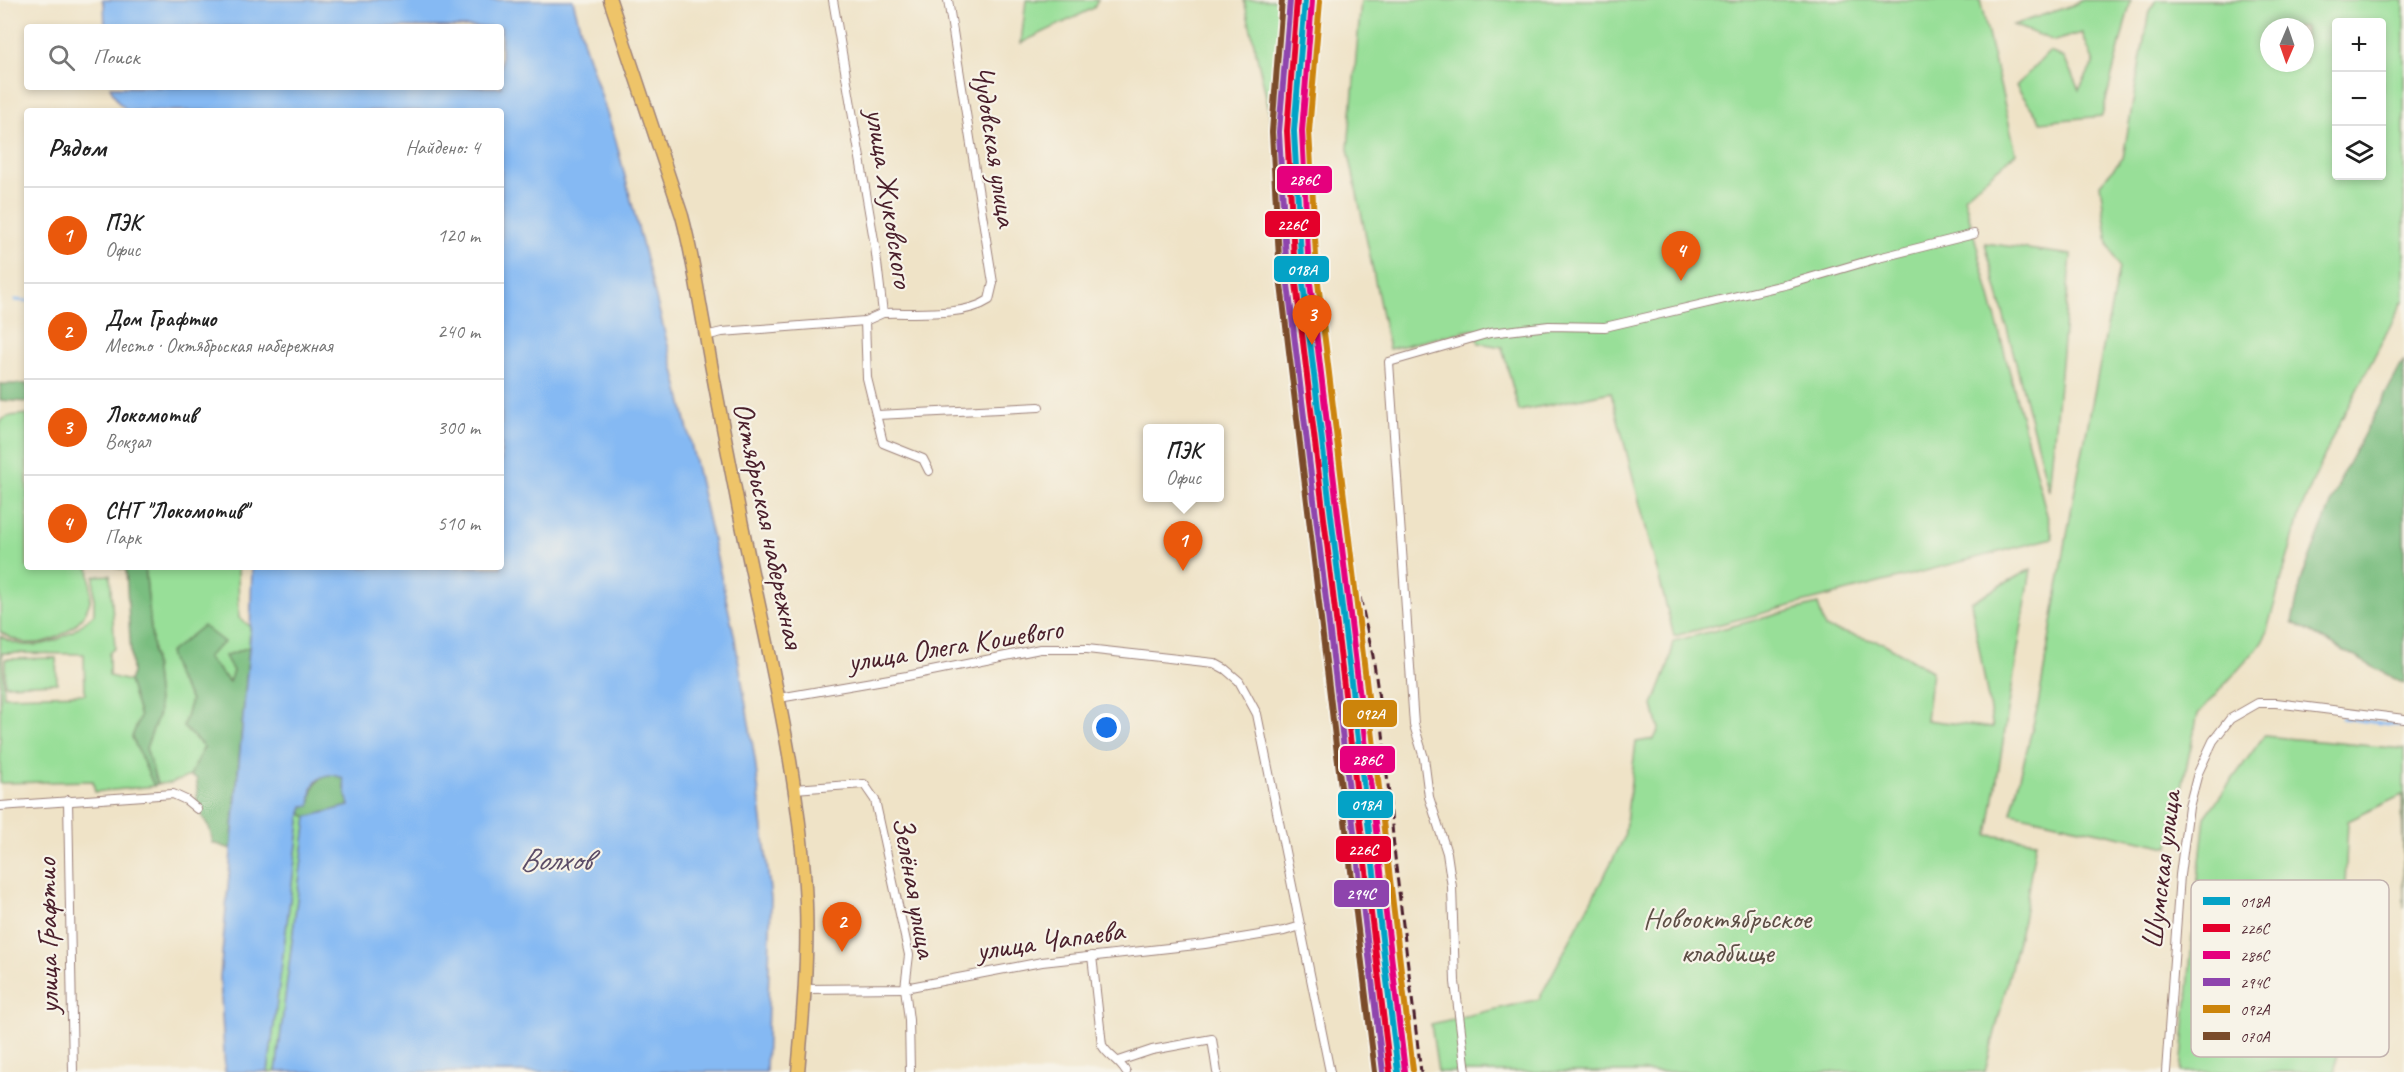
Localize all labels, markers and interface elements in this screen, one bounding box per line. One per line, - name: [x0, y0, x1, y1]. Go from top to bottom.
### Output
- north arrow: [2260, 18, 2314, 72]
- map controls: [2332, 18, 2386, 180]
- button: +: [2332, 18, 2386, 72]
- search box: [24, 24, 504, 90]
- icon: search: [45, 41, 78, 74]
- text: Поиск: [93, 43, 139, 71]
- street label: Чудовская улица: [964, 63, 1027, 231]
- button: −: [2332, 72, 2386, 126]
- street label: улица Жуковского: [857, 104, 923, 292]
- button: layers: [2332, 126, 2386, 180]
- text: Рядом: [48, 131, 106, 164]
- text: Найдено: 4: [405, 135, 480, 160]
- line badge: 286С: [1276, 165, 1333, 194]
- text: 286С: [1289, 170, 1321, 190]
- text: ПЭК: [105, 209, 141, 237]
- line badge: 226С: [1264, 210, 1321, 238]
- text: 226С: [1277, 215, 1309, 235]
- text: 1: [63, 223, 72, 248]
- text: 120 m: [437, 223, 480, 248]
- pin: 4: [1662, 232, 1700, 281]
- text: Офис: [105, 237, 140, 262]
- line badge: 018А: [1273, 255, 1330, 283]
- text: 018А: [1287, 260, 1319, 280]
- pin: 3: [1292, 296, 1332, 345]
- text: Дом Графтио: [105, 305, 216, 333]
- text: 2: [63, 319, 72, 344]
- text: 240 m: [437, 319, 480, 344]
- text: Место · Октябрьская набережная: [105, 333, 332, 358]
- street label: Октябрьская набережная: [724, 399, 814, 654]
- text: Локомотив: [105, 401, 197, 429]
- text: 3: [63, 415, 72, 440]
- text: 300 m: [437, 415, 480, 440]
- popup: [1143, 424, 1224, 502]
- text: Вокзал: [105, 429, 150, 454]
- text: ПЭК: [1166, 437, 1201, 465]
- text: Офис: [1166, 465, 1201, 490]
- text: СНТ "Локомотив": [105, 497, 248, 525]
- text: 4: [63, 511, 72, 536]
- text: 510 m: [437, 511, 480, 536]
- pin: 1: [1164, 522, 1202, 571]
- text: Парк: [105, 525, 141, 550]
- street label: улица Олега Кошевого: [843, 609, 1067, 681]
- line badge: 092А: [1342, 699, 1398, 728]
- text: 092А: [1355, 704, 1387, 724]
- your location: [1092, 713, 1121, 742]
- line badge: 286С: [1339, 745, 1396, 774]
- text: 286С: [1352, 750, 1384, 770]
- street label: Шумская улица: [2132, 786, 2190, 951]
- line badge: 018А: [1337, 790, 1394, 819]
- text: 018А: [1351, 795, 1383, 815]
- street label: Зелёная улица: [884, 814, 946, 962]
- line badge: 226С: [1335, 835, 1392, 863]
- water label: Волхов: [519, 839, 601, 880]
- text: 226С: [1348, 840, 1380, 860]
- street label: улица Графтио: [27, 856, 67, 1016]
- line badge: 294С: [1333, 879, 1390, 908]
- legend: [2191, 880, 2389, 1057]
- text: 294С: [1346, 884, 1378, 904]
- text: 018А: [2240, 892, 2271, 912]
- park label: Новооктябрьское кладбище: [1643, 899, 1813, 971]
- pin: 2: [822, 902, 862, 952]
- street label: улица Чапаева: [972, 911, 1128, 969]
- text: 226С: [2240, 919, 2271, 939]
- text: 286С: [2240, 946, 2271, 966]
- text: 294С: [2240, 973, 2271, 993]
- text: 092А: [2240, 1000, 2271, 1020]
- text: 070А: [2240, 1027, 2271, 1047]

